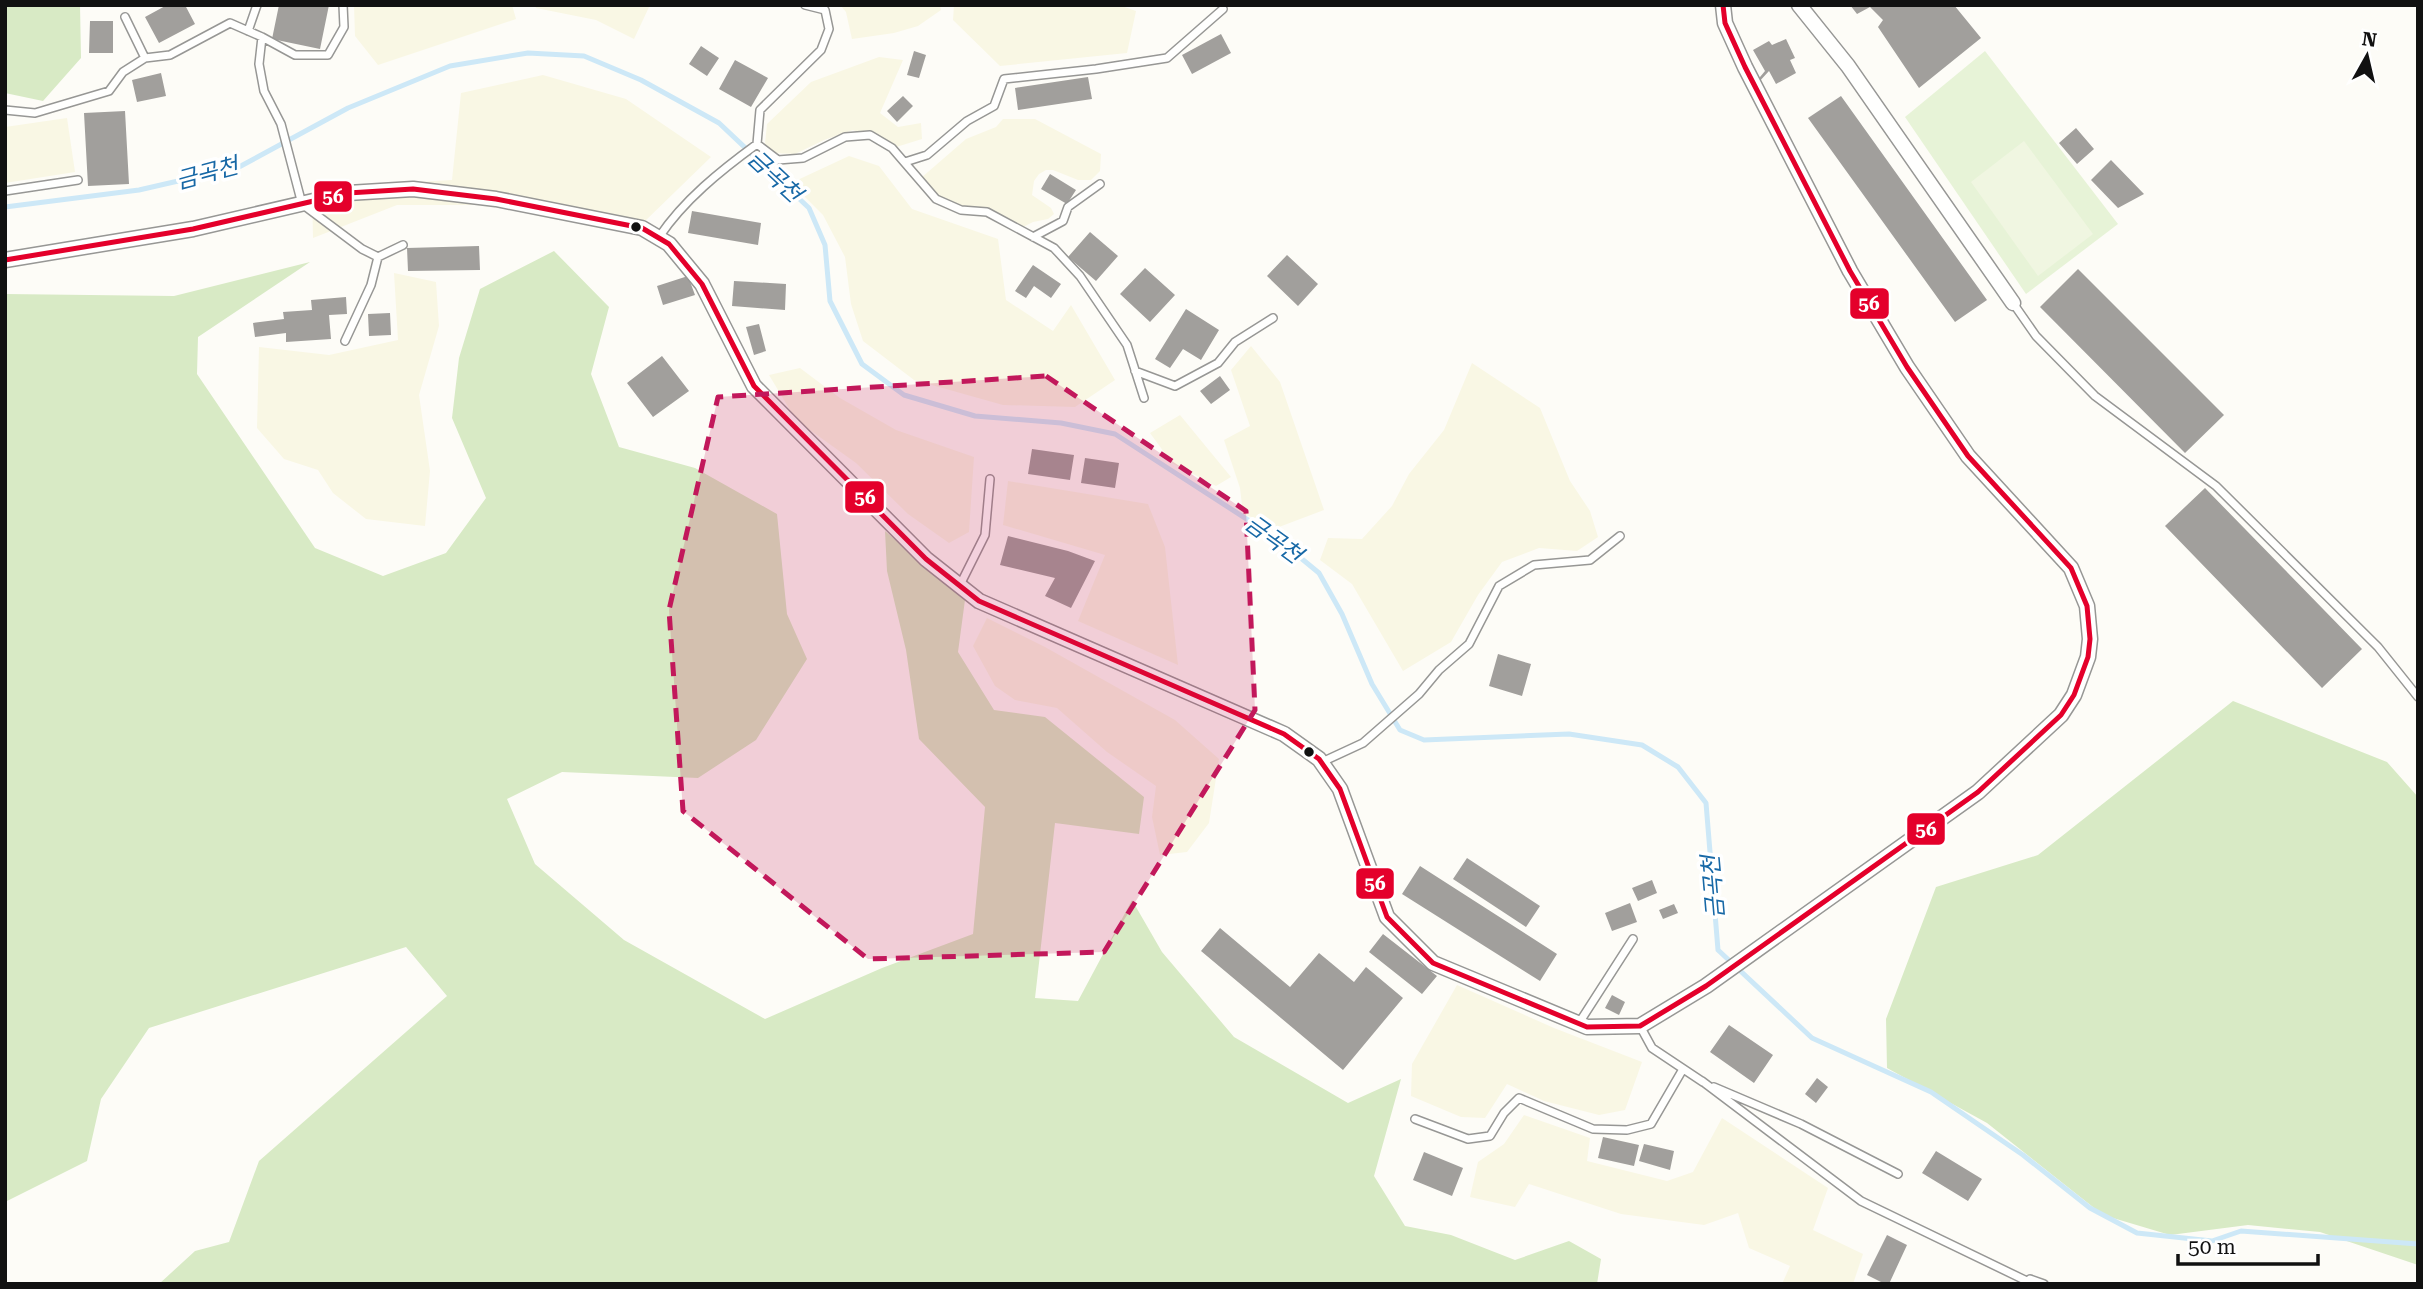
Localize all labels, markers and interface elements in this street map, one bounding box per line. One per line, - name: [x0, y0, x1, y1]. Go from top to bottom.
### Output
- north arrow: [2332, 21, 2402, 91]
- text: N: [2360, 27, 2379, 52]
- water label: 금곡천: [742, 145, 809, 210]
- water label: 금곡천: [173, 151, 244, 195]
- line badge: 56: [313, 180, 353, 213]
- text: 56: [322, 185, 344, 208]
- unlabelled marker: [629, 220, 643, 234]
- line badge: 56: [1849, 287, 1890, 320]
- text: 56: [1858, 292, 1880, 315]
- line badge: 56: [844, 480, 885, 514]
- text: 56: [854, 486, 876, 509]
- water label: 금곡천: [1240, 510, 1310, 571]
- unlabelled marker: [1302, 745, 1316, 759]
- line badge: 56: [1906, 812, 1946, 846]
- text: 56: [1915, 818, 1937, 841]
- water label: 금곡천: [1697, 851, 1730, 920]
- line badge: 56: [1355, 867, 1395, 900]
- text: 56: [1364, 872, 1386, 895]
- scale bar: [2178, 1222, 2318, 1266]
- text: 50 m: [2188, 1235, 2236, 1259]

